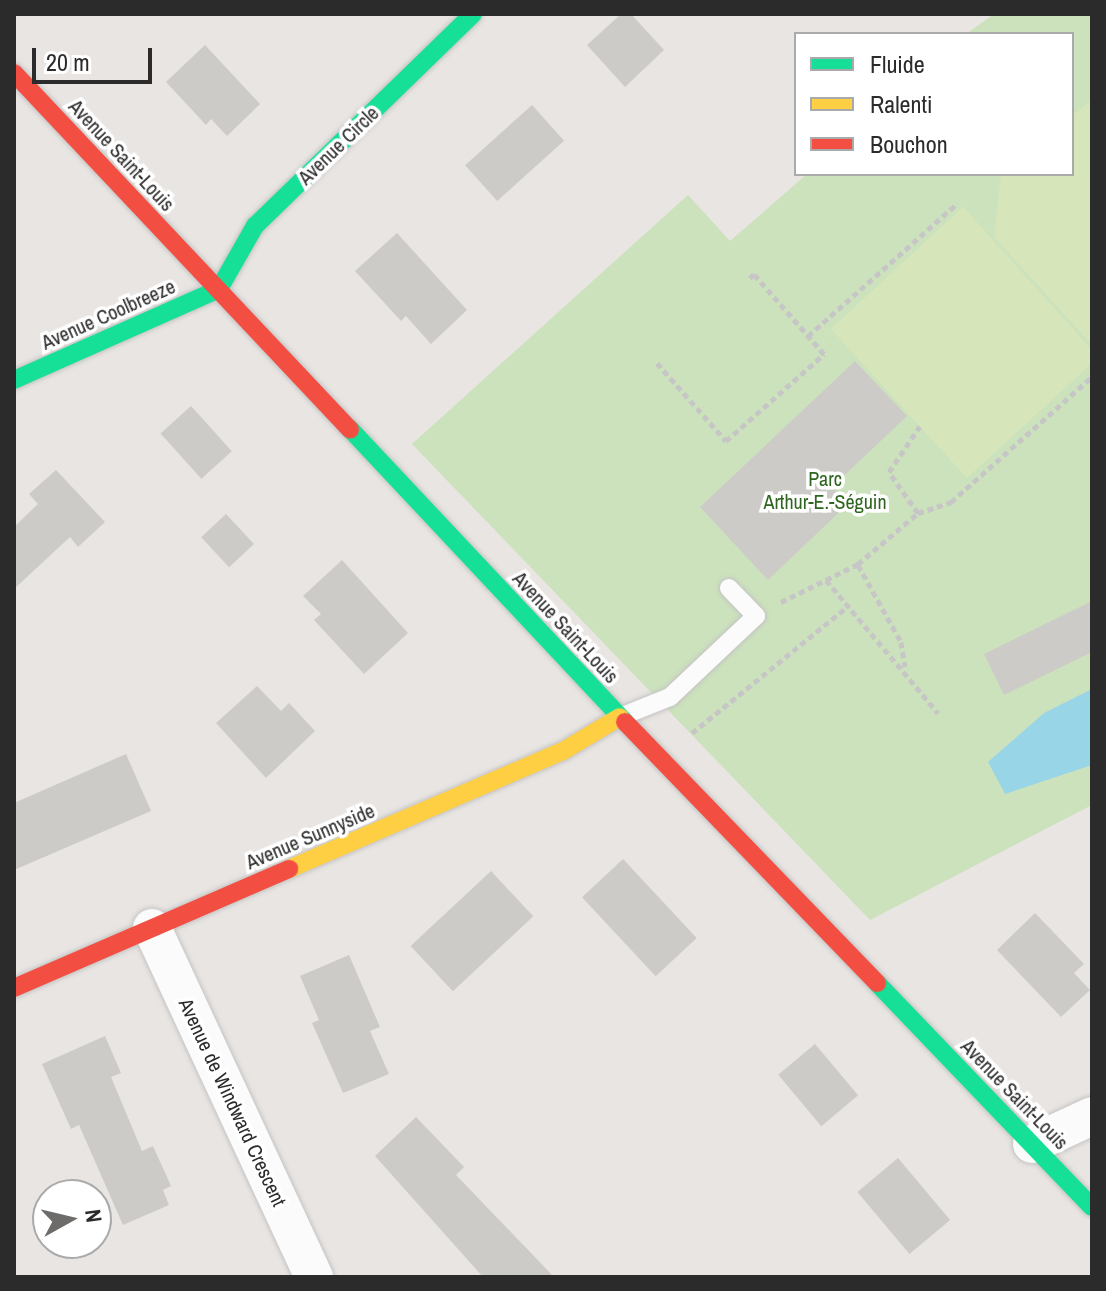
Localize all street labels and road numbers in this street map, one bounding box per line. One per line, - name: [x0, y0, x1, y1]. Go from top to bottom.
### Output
- street label: Avenue Saint-Louis: [64, 94, 180, 216]
- street label: Avenue Circle: [293, 101, 383, 189]
- street label: Avenue Coolbreeze: [37, 274, 179, 354]
- street label: Avenue Saint-Louis: [508, 566, 624, 688]
- street label: Avenue Sunnyside: [242, 798, 378, 874]
- street label: Avenue de Windward Crescent: [174, 994, 292, 1210]
- street label: Avenue Saint-Louis: [956, 1034, 1074, 1154]

